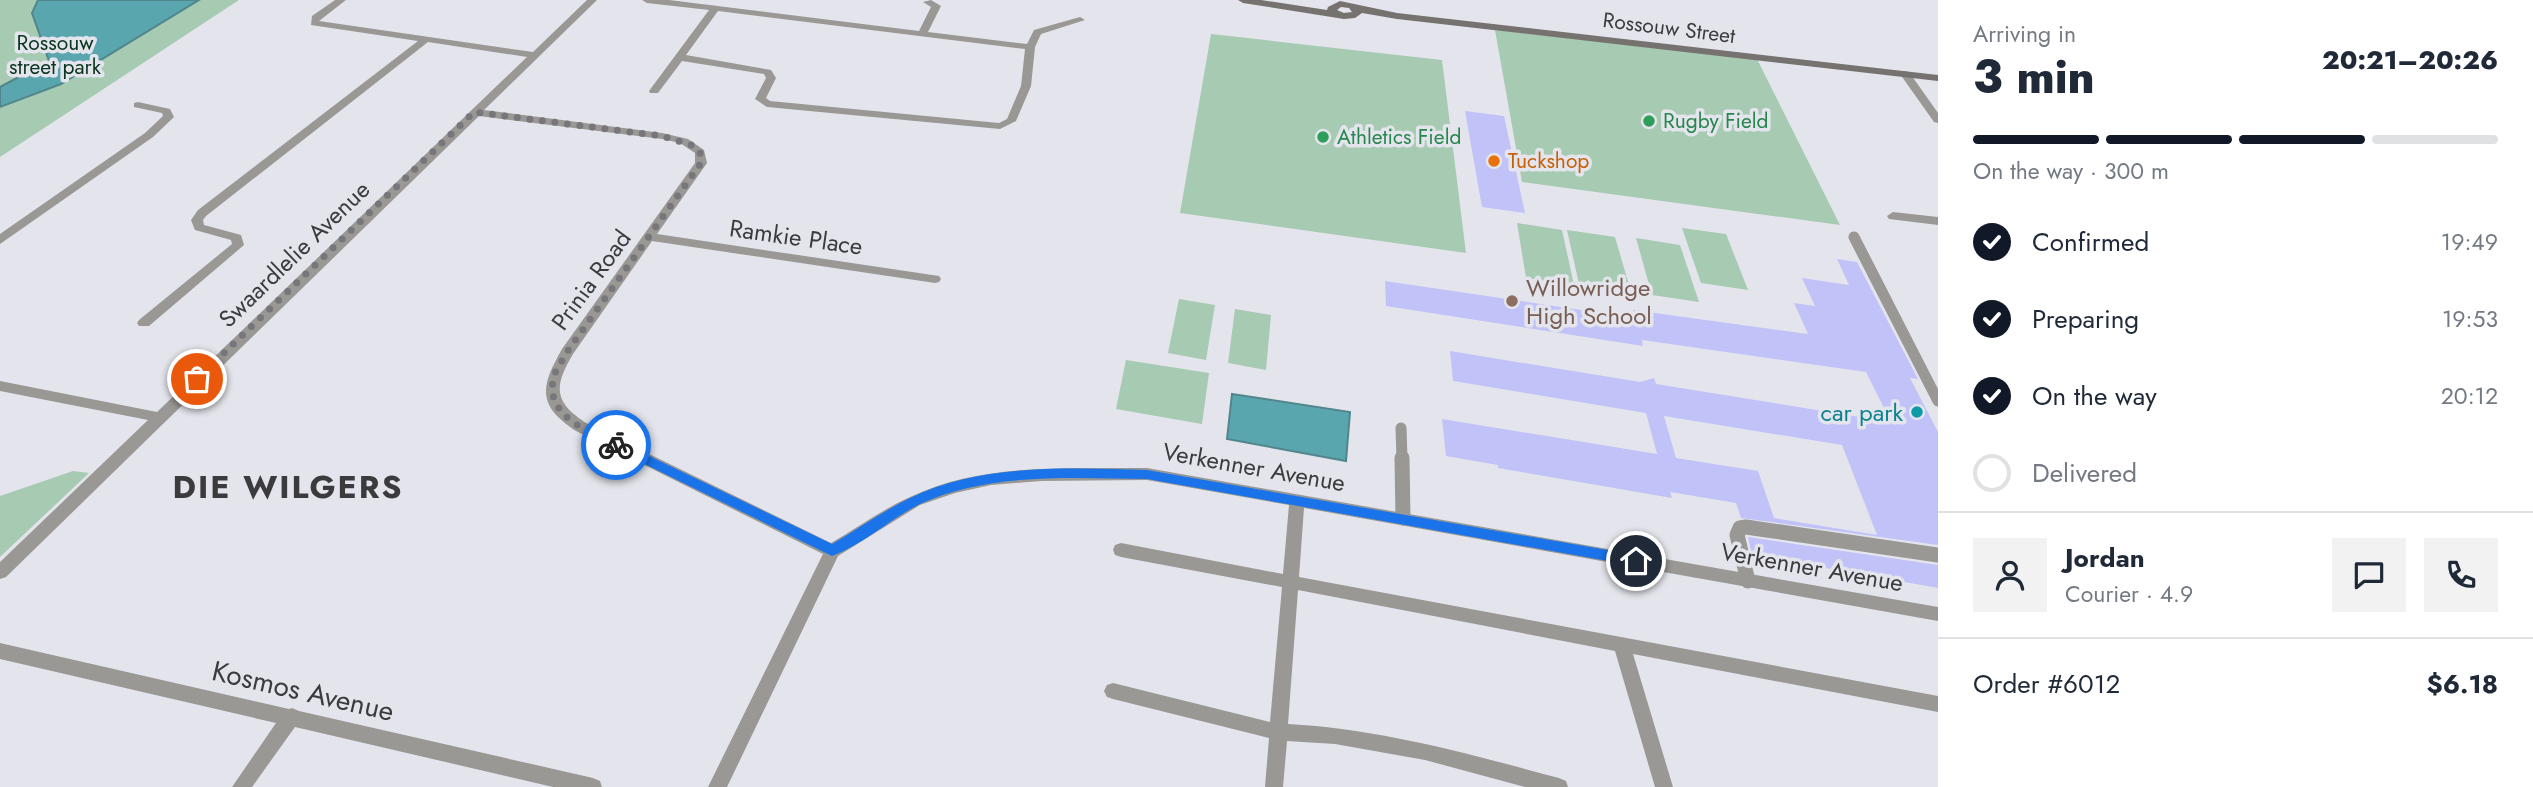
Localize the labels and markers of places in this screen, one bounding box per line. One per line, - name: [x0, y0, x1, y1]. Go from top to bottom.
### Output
- place label: Rugby Field: [1663, 106, 1769, 136]
- marker: Rugby Field: [1641, 113, 1657, 129]
- place label: Athletics Field: [1337, 122, 1461, 152]
- marker: Athletics Field: [1315, 129, 1331, 145]
- place label: Tuckshop: [1508, 146, 1589, 176]
- marker: Tuckshop: [1486, 153, 1502, 169]
- place label: Willowridge High School: [1526, 270, 1652, 333]
- marker: Willowridge High School: [1504, 293, 1520, 309]
- pin: [167, 349, 227, 409]
- place label: car park: [1821, 395, 1903, 430]
- marker: car park: [1909, 404, 1925, 420]
- pin: [1606, 531, 1666, 591]

